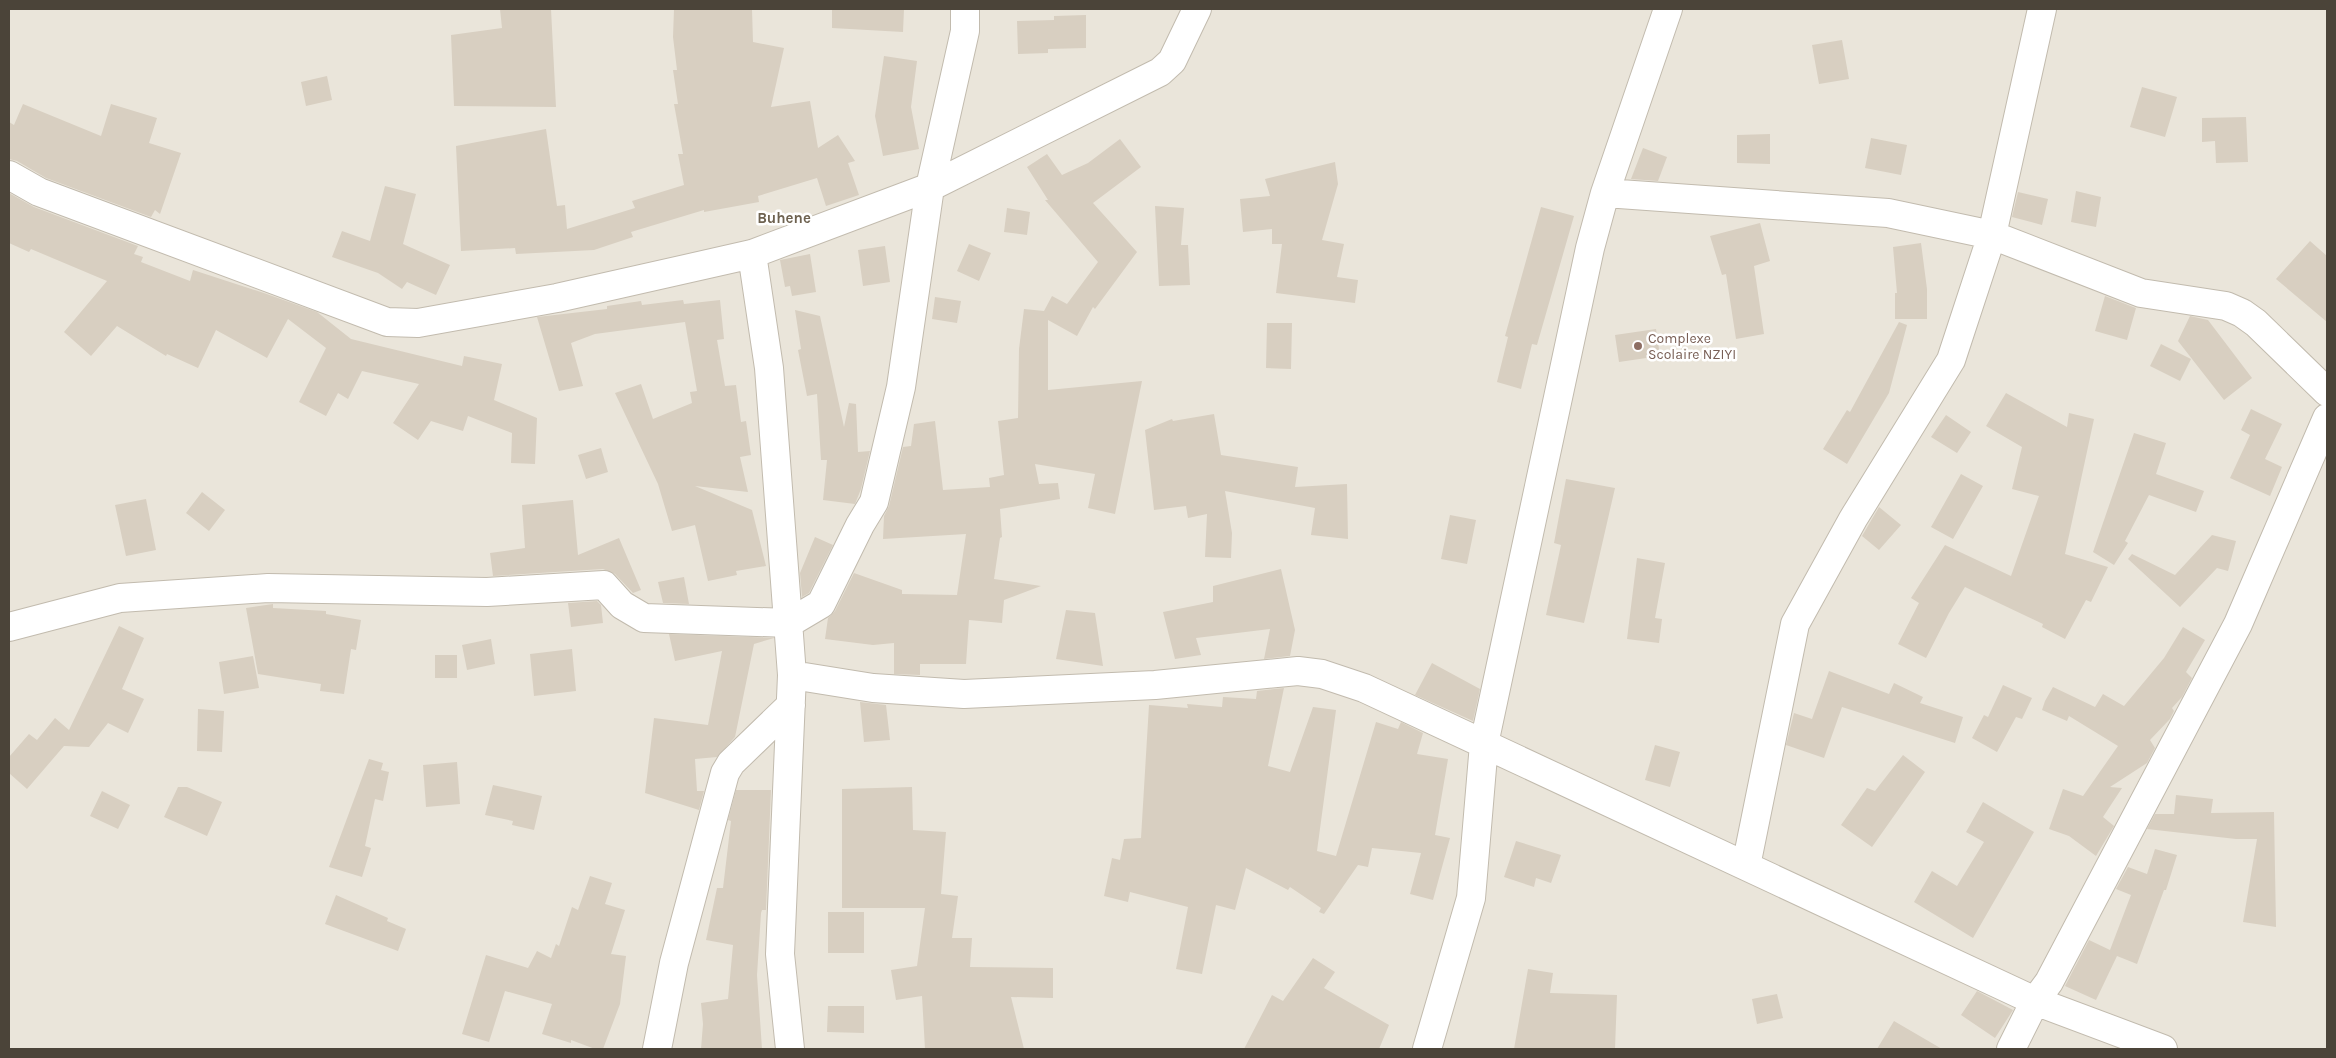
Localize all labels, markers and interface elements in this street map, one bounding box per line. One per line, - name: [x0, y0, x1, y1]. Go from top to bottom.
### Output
- district label: Buhene: [757, 209, 811, 227]
- place label: Complexe Scolaire NZIYI: [1648, 330, 1736, 363]
- marker: Complexe Scolaire NZIYI: [1632, 340, 1644, 352]

